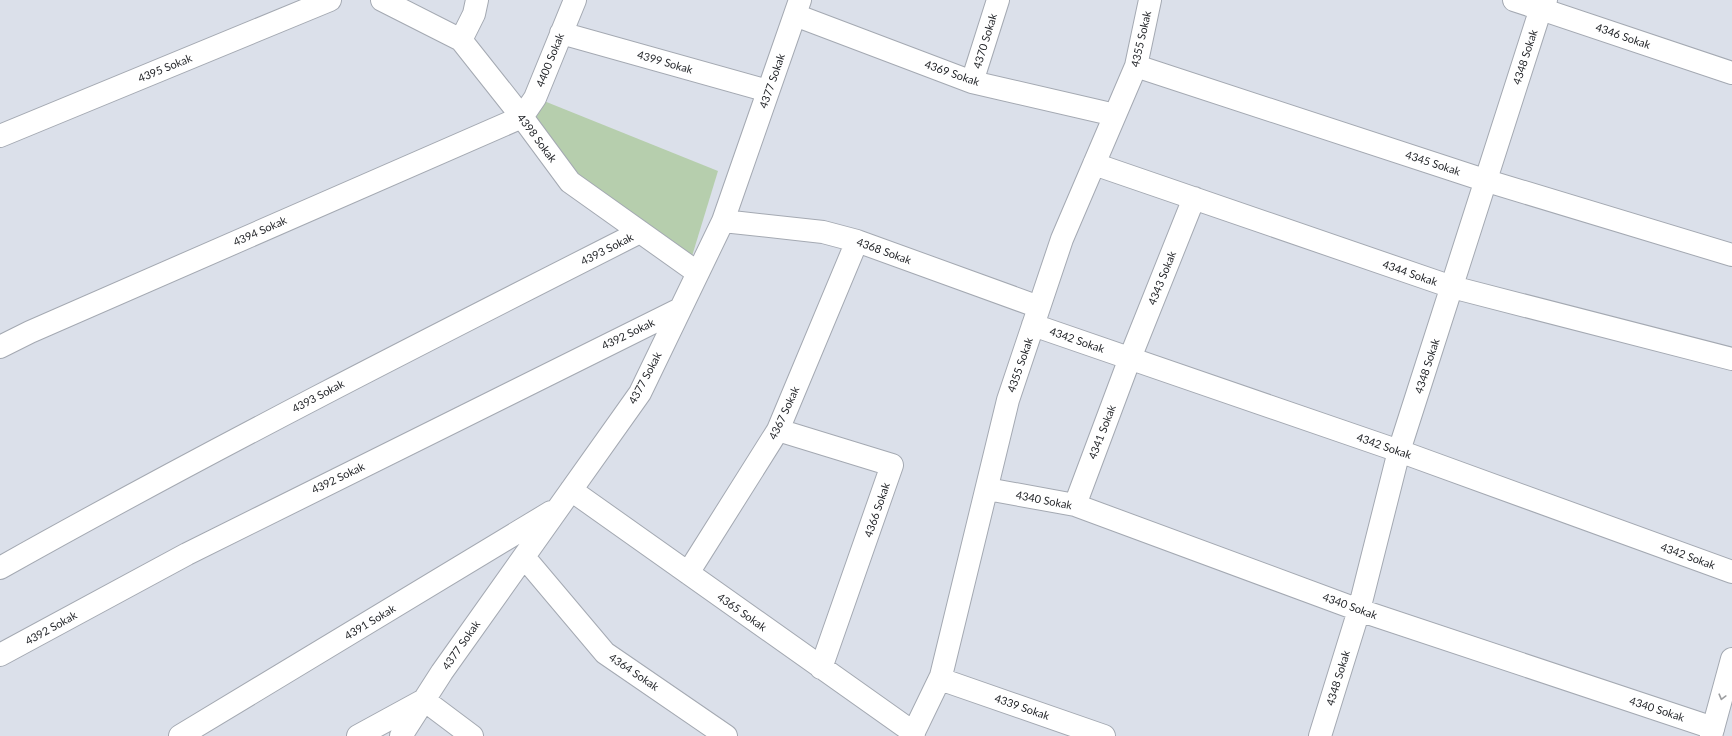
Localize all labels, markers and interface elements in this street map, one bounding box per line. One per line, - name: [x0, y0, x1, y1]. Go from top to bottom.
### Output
- street label: 4355 Sokak: [1128, 9, 1153, 68]
- street label: 4370 Sokak: [970, 11, 999, 70]
- street label: 4346 Sokak: [1594, 20, 1653, 51]
- street label: 4348 Sokak: [1510, 27, 1540, 86]
- street label: 4400 Sokak: [533, 31, 566, 89]
- street label: 4399 Sokak: [636, 47, 695, 76]
- street label: 4395 Sokak: [136, 51, 194, 84]
- street label: 4377 Sokak: [756, 51, 787, 110]
- street label: 4369 Sokak: [923, 57, 982, 88]
- street label: 4398 Sokak: [515, 111, 560, 165]
- street label: 4345 Sokak: [1404, 148, 1463, 178]
- street label: 4394 Sokak: [231, 213, 289, 248]
- street label: 4393 Sokak: [578, 230, 636, 267]
- street label: 4368 Sokak: [855, 235, 914, 267]
- street label: 4343 Sokak: [1145, 249, 1178, 307]
- street label: 4344 Sokak: [1381, 257, 1440, 288]
- street label: 4392 Sokak: [599, 315, 657, 352]
- street label: 4342 Sokak: [1048, 324, 1107, 355]
- street label: 4355 Sokak: [1004, 335, 1035, 394]
- street label: 4348 Sokak: [1412, 336, 1442, 395]
- street label: 4377 Sokak: [625, 349, 664, 406]
- street label: 4393 Sokak: [289, 376, 346, 415]
- street label: 4367 Sokak: [766, 384, 802, 441]
- street label: 4341 Sokak: [1085, 402, 1118, 461]
- street label: 4342 Sokak: [1355, 430, 1414, 461]
- street label: 4392 Sokak: [309, 459, 367, 496]
- street label: 4366 Sokak: [861, 480, 892, 539]
- street label: 4340 Sokak: [1015, 488, 1074, 511]
- street label: 4342 Sokak: [1659, 540, 1718, 572]
- street label: 4365 Sokak: [715, 590, 770, 634]
- street label: 4340 Sokak: [1321, 590, 1380, 622]
- street label: 4391 Sokak: [342, 601, 398, 642]
- street label: 4392 Sokak: [23, 608, 79, 647]
- street label: 4377 Sokak: [439, 617, 483, 672]
- street label: 4348 Sokak: [1323, 648, 1352, 707]
- street label: 4364 Sokak: [607, 650, 662, 693]
- street label: 4339 Sokak: [993, 691, 1052, 722]
- one-way arrow: [1718, 693, 1727, 700]
- street label: 4340 Sokak: [1628, 694, 1687, 724]

